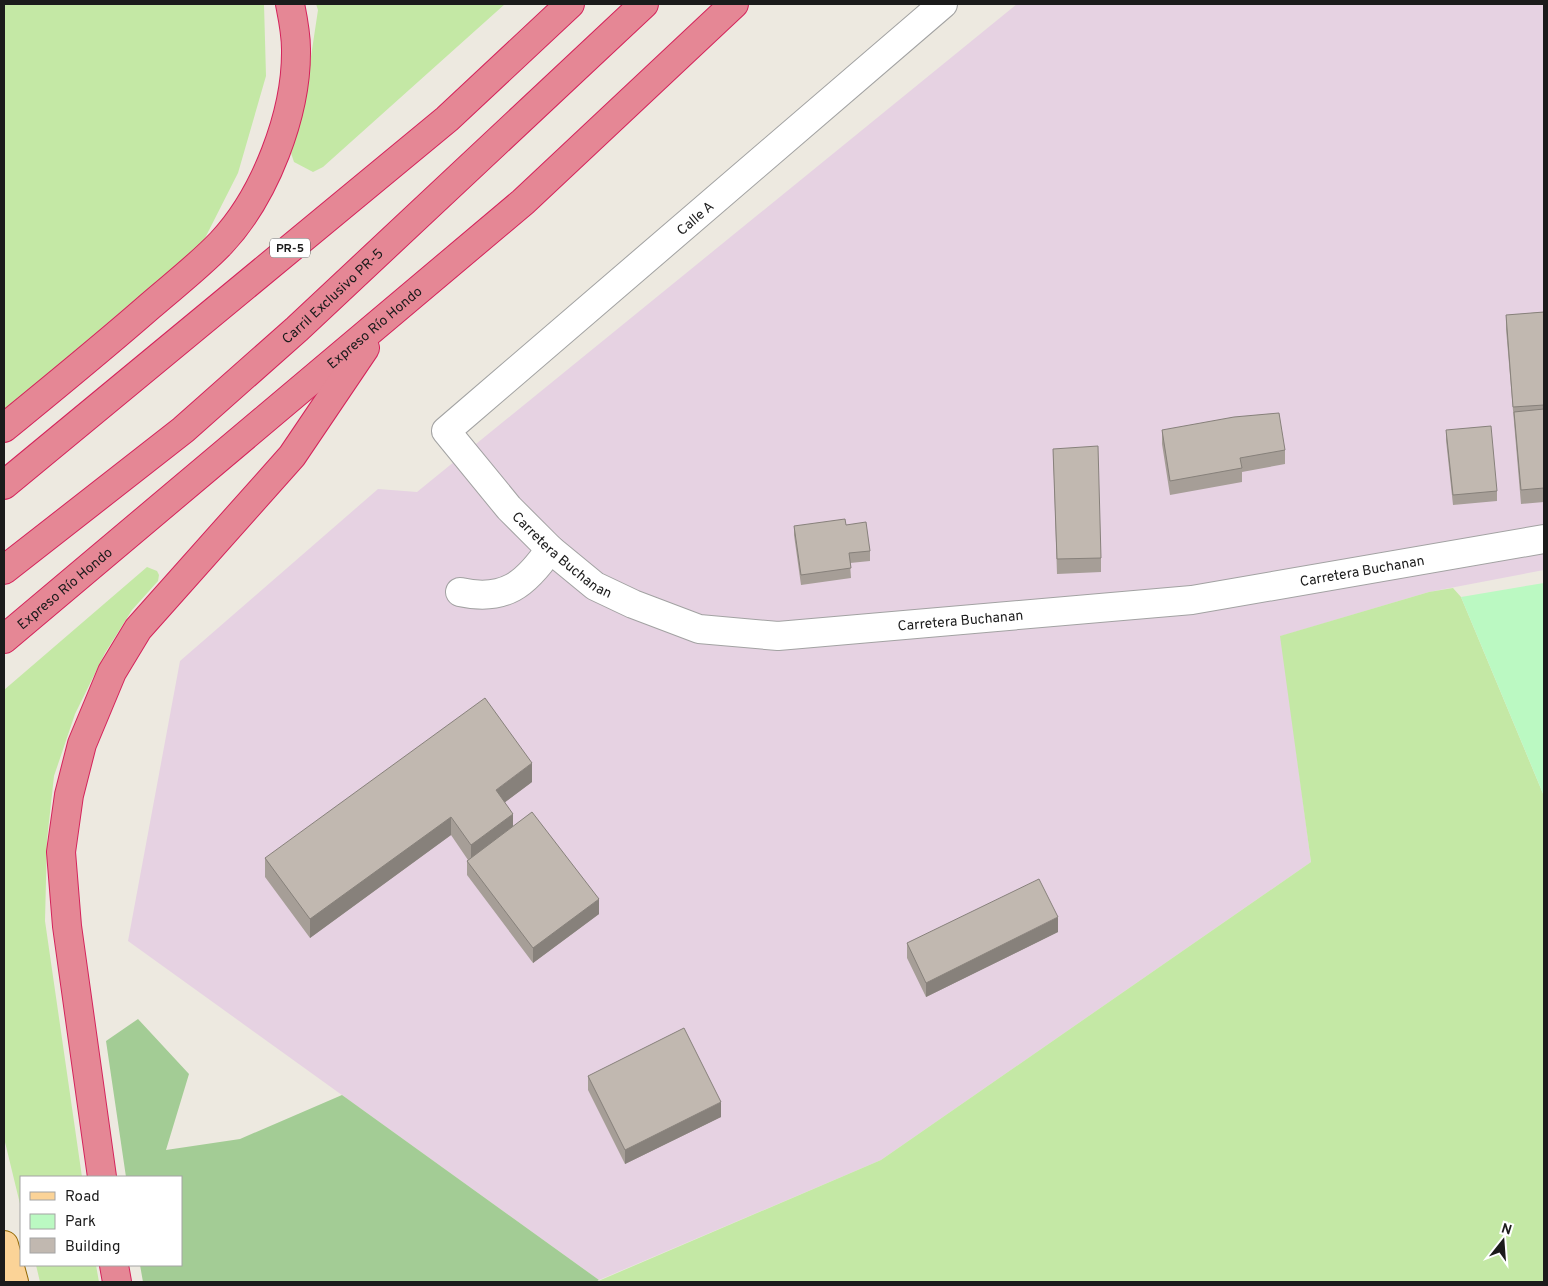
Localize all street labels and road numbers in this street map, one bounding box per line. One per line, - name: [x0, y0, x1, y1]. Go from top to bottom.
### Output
- street label: Calle A: [674, 198, 718, 240]
- road number: PR-5: [270, 238, 310, 258]
- street label: Carril Exclusivo PR-5: [279, 246, 387, 348]
- street label: Expreso Río Hondo: [324, 283, 426, 373]
- street label: Carretera Buchanan: [508, 509, 614, 603]
- street label: Expreso Río Hondo: [14, 544, 117, 634]
- street label: Carretera Buchanan: [1299, 553, 1426, 591]
- street label: Carretera Buchanan: [897, 608, 1024, 636]

